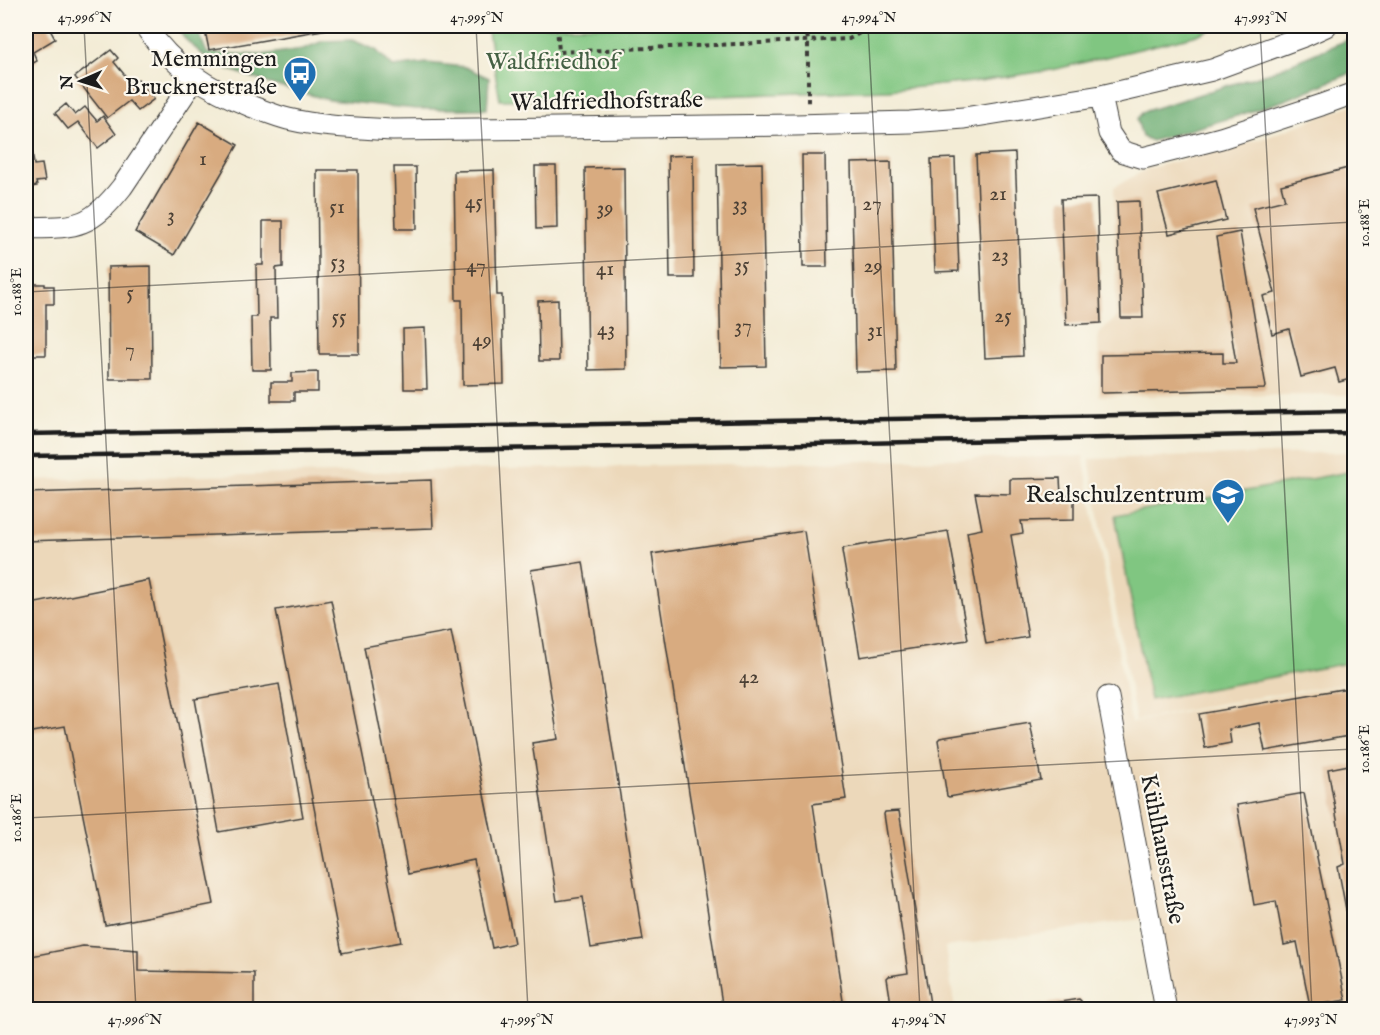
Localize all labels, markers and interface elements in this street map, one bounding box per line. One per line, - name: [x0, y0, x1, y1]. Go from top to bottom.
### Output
- text: 47.996°N: [58, 8, 112, 27]
- text: 47.995°N: [450, 8, 504, 27]
- text: 47.994°N: [841, 8, 897, 27]
- text: 47.993°N: [1234, 8, 1288, 27]
- place label: Memmingen Brucknerstraße: [125, 44, 277, 103]
- park label: Waldfriedhof: [486, 47, 623, 78]
- north arrow: [51, 51, 111, 111]
- bus stop icon: Memmingen Brucknerstraße: [282, 55, 318, 102]
- text: N: [58, 74, 78, 90]
- street label: Waldfriedhofstraße: [511, 85, 703, 119]
- house number: 1: [199, 146, 207, 173]
- house number: 21: [989, 181, 1007, 208]
- house number: 45: [465, 189, 483, 216]
- house number: 33: [732, 191, 748, 218]
- house number: 27: [862, 191, 882, 218]
- house number: 51: [329, 194, 345, 221]
- house number: 39: [596, 195, 614, 222]
- text: 10.188°E: [1355, 199, 1374, 247]
- house number: 3: [167, 202, 175, 229]
- house number: 23: [991, 242, 1009, 269]
- house number: 53: [330, 249, 346, 276]
- house number: 35: [734, 252, 750, 279]
- house number: 47: [466, 253, 486, 280]
- house number: 29: [863, 253, 883, 280]
- house number: 41: [596, 256, 614, 283]
- text: 10.188°E: [7, 268, 26, 316]
- house number: 5: [126, 280, 134, 307]
- house number: 25: [994, 303, 1012, 330]
- house number: 55: [331, 304, 347, 331]
- house number: 37: [734, 313, 752, 340]
- house number: 43: [597, 316, 615, 343]
- house number: 31: [867, 317, 883, 344]
- house number: 49: [472, 327, 492, 354]
- house number: 7: [125, 337, 135, 364]
- school or university icon: Realschulzentrum: [1210, 477, 1246, 524]
- place label: Realschulzentrum: [1026, 480, 1205, 511]
- house number: 42: [739, 664, 759, 691]
- text: 10.186°E: [1355, 724, 1374, 774]
- street label: Kühlhausstraße: [1132, 771, 1192, 927]
- text: 10.186°E: [7, 793, 26, 843]
- text: 47.996°N: [108, 1010, 162, 1029]
- text: 47.995°N: [500, 1010, 554, 1029]
- text: 47.994°N: [891, 1010, 947, 1029]
- text: 47.993°N: [1284, 1010, 1338, 1029]

